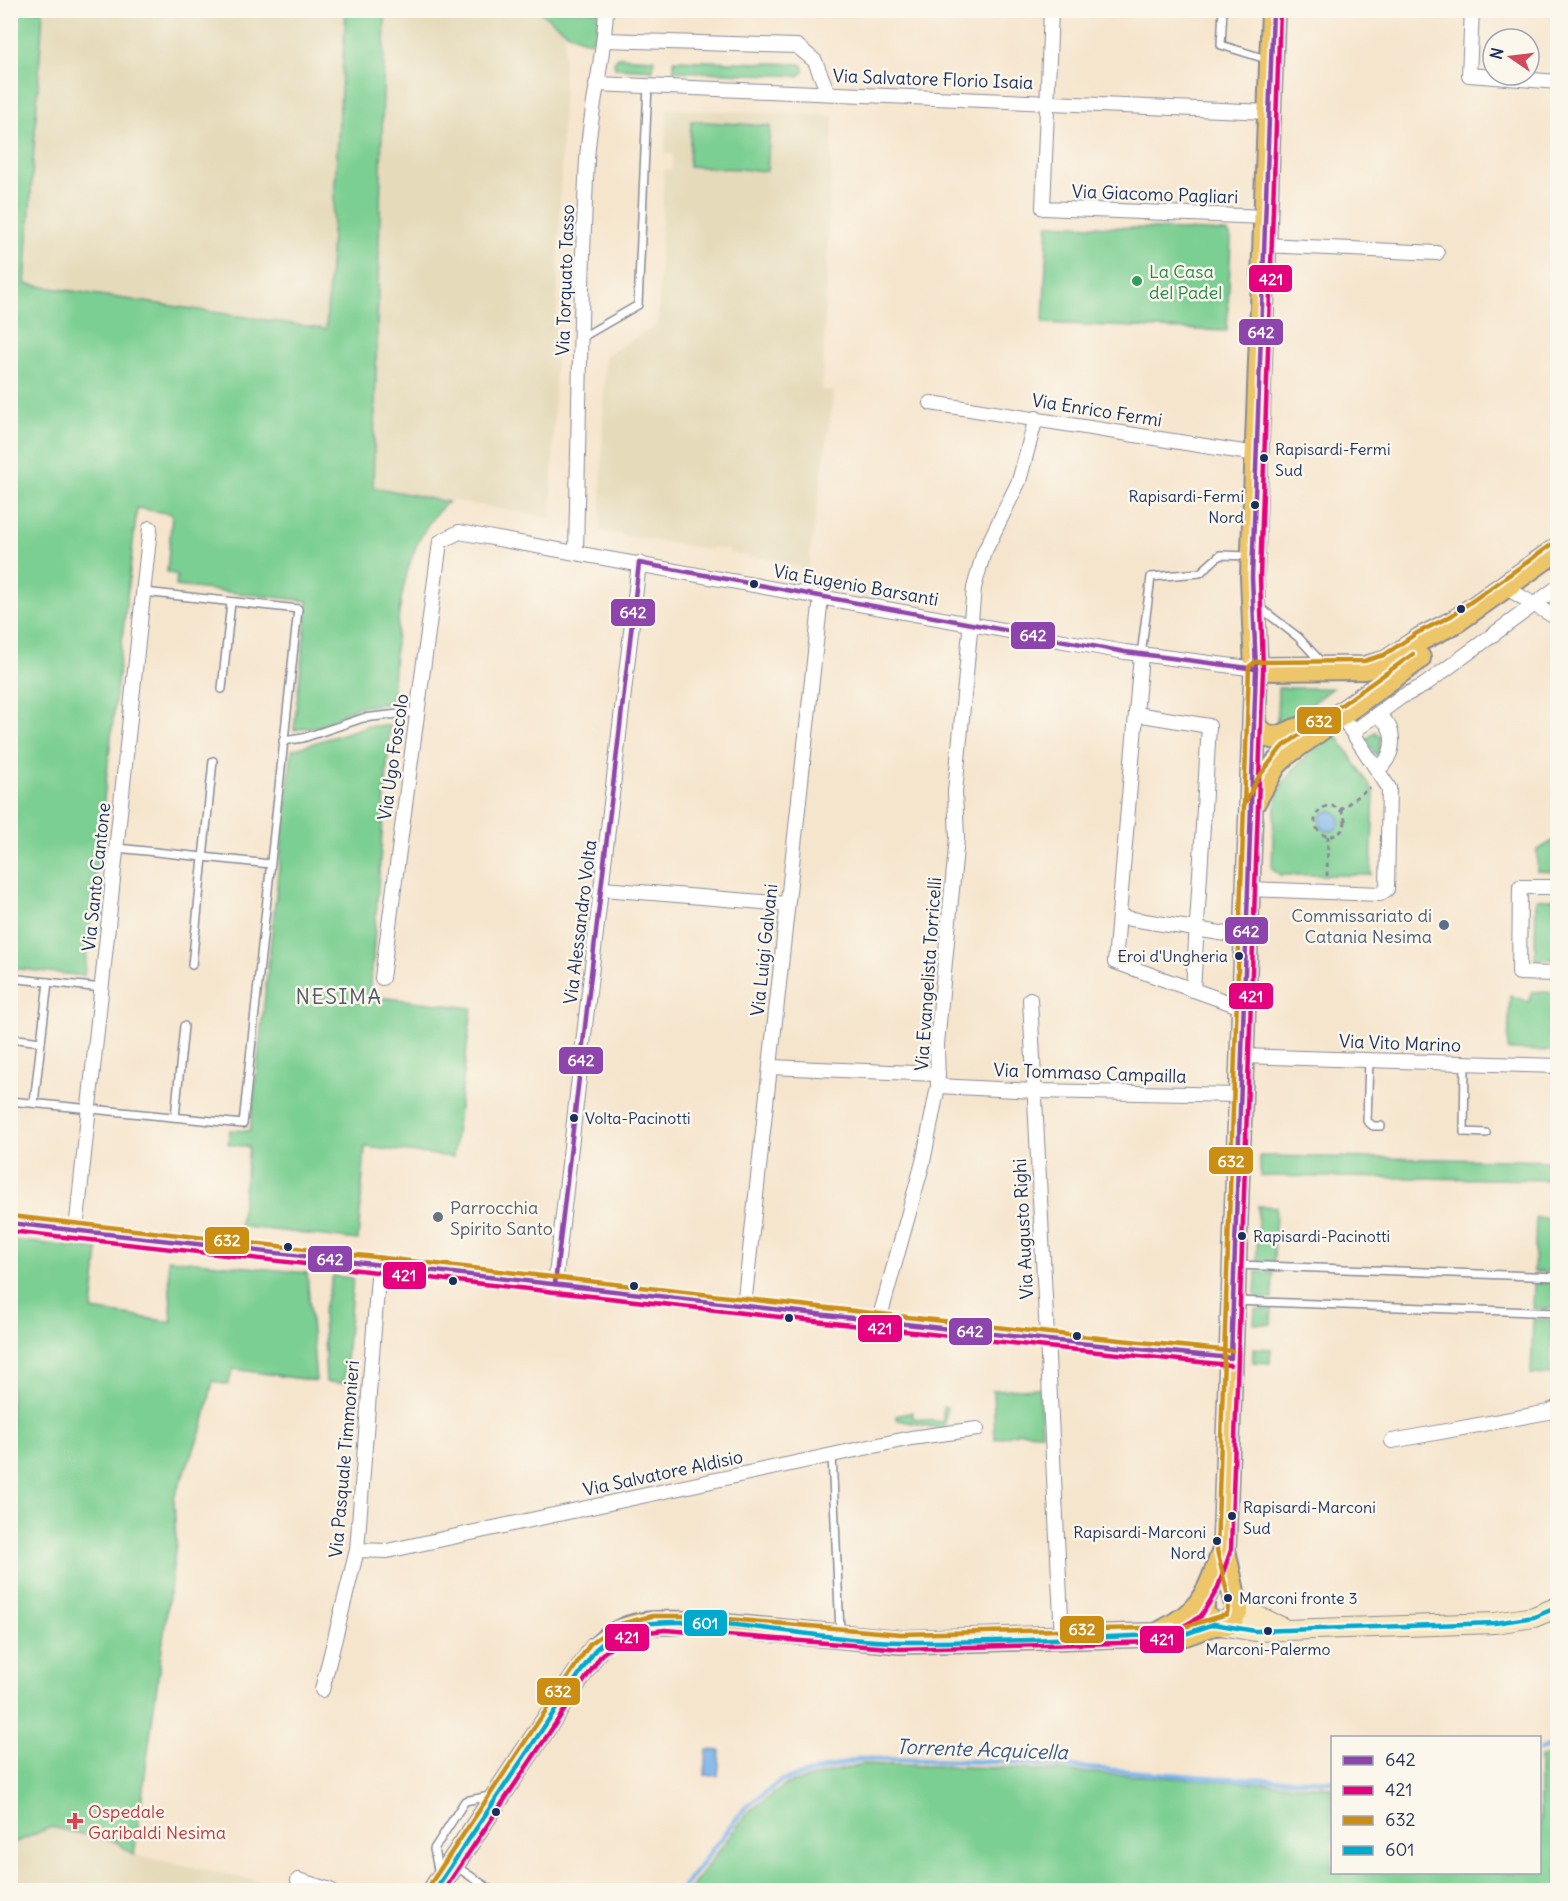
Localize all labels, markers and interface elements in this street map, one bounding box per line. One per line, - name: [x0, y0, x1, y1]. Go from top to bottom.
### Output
- north arrow: [1481, 27, 1541, 87]
- text: N: [1485, 46, 1507, 61]
- street label: Via Salvatore Florio Isaia: [832, 64, 1034, 94]
- street label: Via Giacomo Pagliari: [1071, 180, 1239, 208]
- street label: Via Torquato Tasso: [551, 204, 579, 356]
- place label: La Casa del Padel: [1149, 260, 1222, 304]
- line badge: 421: [1248, 264, 1293, 293]
- text: 421: [1259, 269, 1283, 289]
- marker: La Casa del Padel: [1130, 274, 1144, 288]
- line badge: 642: [1238, 318, 1284, 346]
- text: 642: [1247, 322, 1275, 342]
- street label: Via Enrico Fermi: [1030, 388, 1164, 432]
- place label: Rapisardi-Fermi Sud: [1275, 439, 1391, 480]
- marker: Rapisardi-Fermi Sud: [1258, 452, 1270, 464]
- place label: Rapisardi-Fermi Nord: [1129, 486, 1244, 527]
- marker: Rapisardi-Fermi Nord: [1249, 499, 1261, 511]
- street label: Via Eugenio Barsanti: [772, 559, 940, 611]
- unlabelled marker: [748, 578, 760, 590]
- line badge: 642: [610, 598, 656, 627]
- text: 642: [619, 602, 647, 622]
- unlabelled marker: [1455, 603, 1467, 615]
- line badge: 642: [1010, 621, 1056, 650]
- text: 642: [1019, 625, 1047, 645]
- street label: Via Ugo Foscolo: [373, 692, 413, 822]
- line badge: 632: [1296, 706, 1342, 735]
- text: 632: [1305, 711, 1333, 731]
- street label: Via Santo Cantone: [77, 802, 115, 952]
- street label: Via Alessandro Volta: [559, 839, 601, 1005]
- street label: Via Evangelista Torricelli: [910, 876, 946, 1072]
- street label: Via Luigi Galvani: [746, 883, 782, 1017]
- place label: Commissariato di Catania Nesima: [1291, 904, 1432, 948]
- line badge: 642: [1224, 916, 1269, 945]
- marker: Commissariato di Catania Nesima: [1437, 918, 1451, 932]
- text: 642: [1232, 921, 1260, 941]
- place label: Eroi d'Ungheria: [1117, 946, 1228, 966]
- marker: Eroi d'Ungheria: [1233, 950, 1245, 962]
- line badge: 421: [1228, 982, 1274, 1010]
- district label: NESIMA: [295, 983, 383, 1010]
- text: 421: [1239, 986, 1263, 1006]
- street label: Via Vito Marino: [1339, 1029, 1461, 1057]
- line badge: 642: [558, 1046, 604, 1075]
- text: 642: [567, 1050, 595, 1070]
- street label: Via Tommaso Campailla: [993, 1058, 1187, 1088]
- place label: Volta-Pacinotti: [585, 1108, 691, 1128]
- marker: Volta-Pacinotti: [568, 1112, 580, 1124]
- line badge: 632: [1208, 1146, 1254, 1175]
- text: 632: [1217, 1151, 1245, 1171]
- street label: Via Augusto Righi: [1008, 1158, 1038, 1300]
- place label: Parrocchia Spirito Santo: [450, 1196, 553, 1240]
- marker: Parrocchia Spirito Santo: [431, 1210, 445, 1224]
- line badge: 632: [204, 1226, 250, 1255]
- place label: Rapisardi-Pacinotti: [1253, 1226, 1390, 1246]
- text: 632: [213, 1230, 241, 1250]
- marker: Rapisardi-Pacinotti: [1236, 1230, 1248, 1242]
- unlabelled marker: [282, 1241, 294, 1253]
- line badge: 642: [307, 1245, 353, 1273]
- text: 642: [316, 1249, 344, 1269]
- line badge: 421: [382, 1261, 427, 1290]
- text: 421: [392, 1265, 416, 1285]
- unlabelled marker: [447, 1275, 459, 1287]
- unlabelled marker: [628, 1280, 640, 1292]
- unlabelled marker: [783, 1312, 795, 1324]
- line badge: 421: [857, 1314, 903, 1343]
- line badge: 642: [948, 1317, 993, 1346]
- text: 421: [868, 1318, 892, 1338]
- text: 642: [956, 1321, 984, 1341]
- unlabelled marker: [1071, 1330, 1083, 1342]
- street label: Via Pasquale Timmonieri: [324, 1359, 364, 1559]
- street label: Via Salvatore Aldisio: [581, 1445, 745, 1501]
- place label: Rapisardi-Marconi Sud: [1243, 1497, 1376, 1538]
- marker: Rapisardi-Marconi Sud: [1226, 1510, 1238, 1522]
- place label: Rapisardi-Marconi Nord: [1073, 1522, 1206, 1563]
- marker: Rapisardi-Marconi Nord: [1211, 1535, 1223, 1547]
- place label: Marconi fronte 3: [1239, 1588, 1358, 1608]
- marker: Marconi fronte 3: [1222, 1592, 1234, 1604]
- line badge: 601: [683, 1609, 728, 1637]
- text: 601: [692, 1613, 718, 1633]
- line badge: 632: [1059, 1615, 1105, 1644]
- text: 632: [1068, 1619, 1096, 1639]
- line badge: 421: [604, 1623, 650, 1652]
- line badge: 421: [1139, 1625, 1185, 1654]
- marker: Marconi-Palermo: [1262, 1625, 1274, 1637]
- text: 421: [615, 1627, 639, 1647]
- text: 421: [1150, 1629, 1174, 1649]
- place label: Marconi-Palermo: [1205, 1639, 1331, 1659]
- line badge: 632: [536, 1677, 581, 1706]
- text: 632: [544, 1681, 572, 1701]
- water label: Torrente Acquicella: [896, 1734, 1070, 1765]
- legend: [1331, 1736, 1541, 1874]
- text: 642: [1385, 1748, 1416, 1771]
- text: 421: [1385, 1778, 1412, 1801]
- place label: Ospedale Garibaldi Nesima: [88, 1800, 226, 1844]
- unlabelled marker: [490, 1806, 502, 1818]
- text: 632: [1385, 1808, 1416, 1831]
- marker: Ospedale Garibaldi Nesima: [66, 1812, 84, 1830]
- text: 601: [1385, 1838, 1414, 1861]

